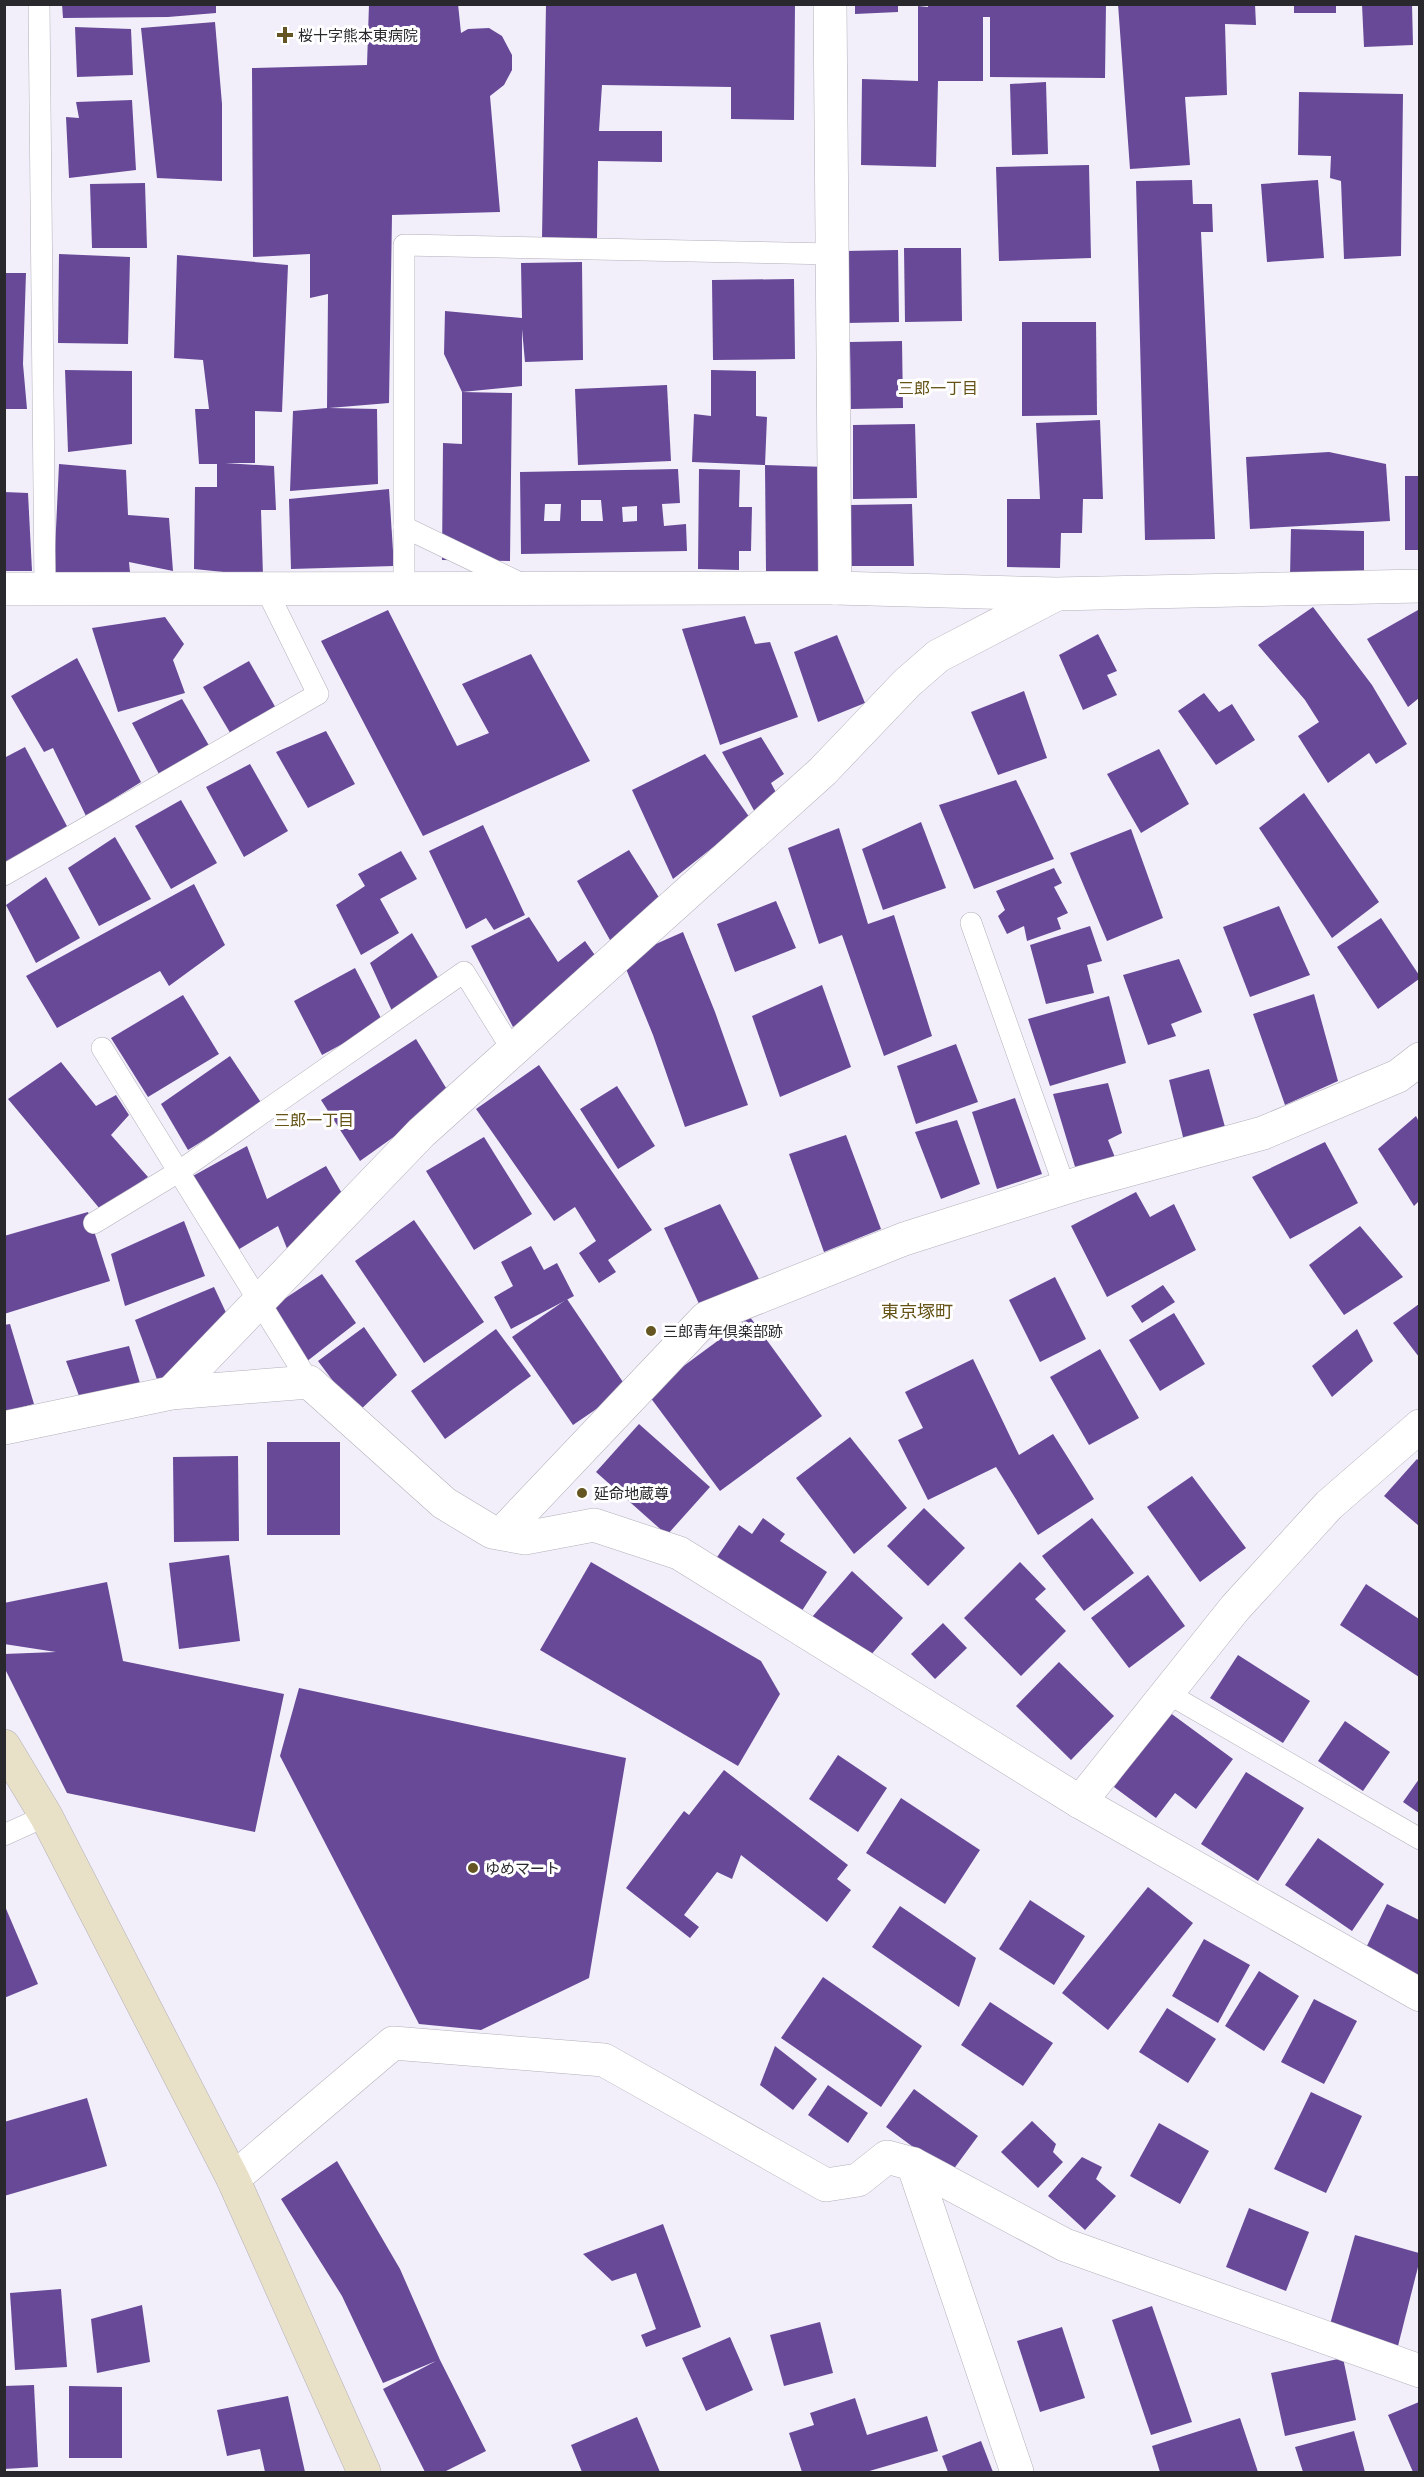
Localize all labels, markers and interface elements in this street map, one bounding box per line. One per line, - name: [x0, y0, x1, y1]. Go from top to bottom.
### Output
- marker: 桜十字熊本東病院: [276, 26, 294, 44]
- place label: 桜十字熊本東病院: [298, 27, 418, 44]
- district label: 三郎一丁目: [898, 380, 978, 397]
- district label: 三郎一丁目: [274, 1112, 354, 1129]
- district label: 東京塚町: [881, 1302, 953, 1322]
- place label: 三郎青年倶楽部跡: [663, 1323, 783, 1340]
- marker: 三郎青年倶楽部跡: [644, 1324, 658, 1338]
- place label: 延命地蔵尊: [594, 1485, 669, 1502]
- marker: 延命地蔵尊: [575, 1486, 589, 1500]
- place label: ゆめマート: [485, 1860, 560, 1877]
- marker: ゆめマート: [466, 1861, 480, 1875]

